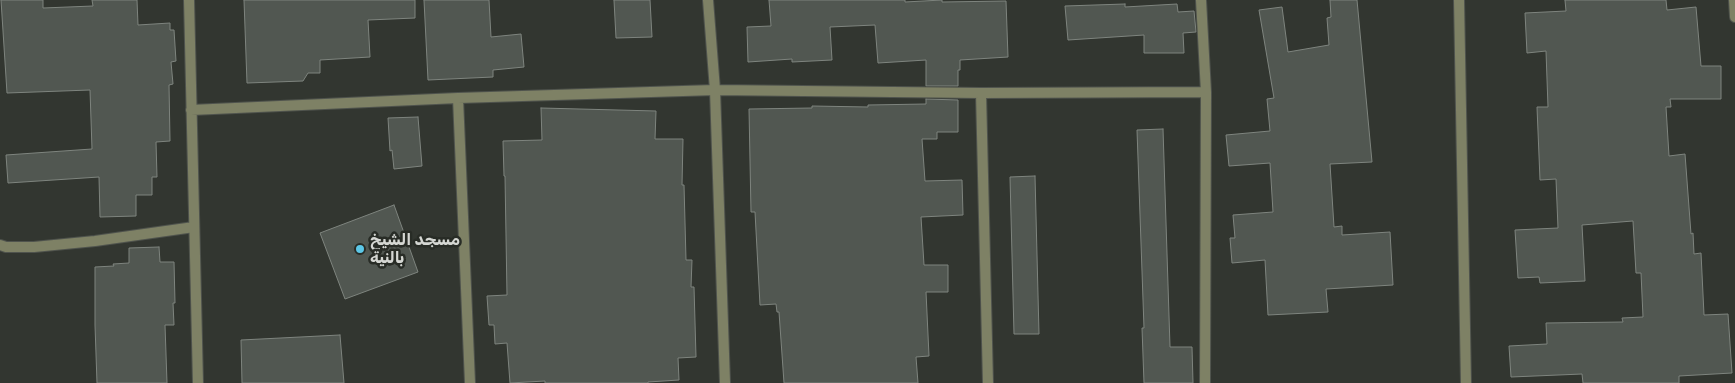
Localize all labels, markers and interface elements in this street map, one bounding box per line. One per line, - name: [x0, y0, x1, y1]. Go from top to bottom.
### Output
- place label: مسجد الشيخ بالنية: [370, 230, 460, 268]
- marker: مسجد الشيخ بالنية: [354, 243, 366, 255]

